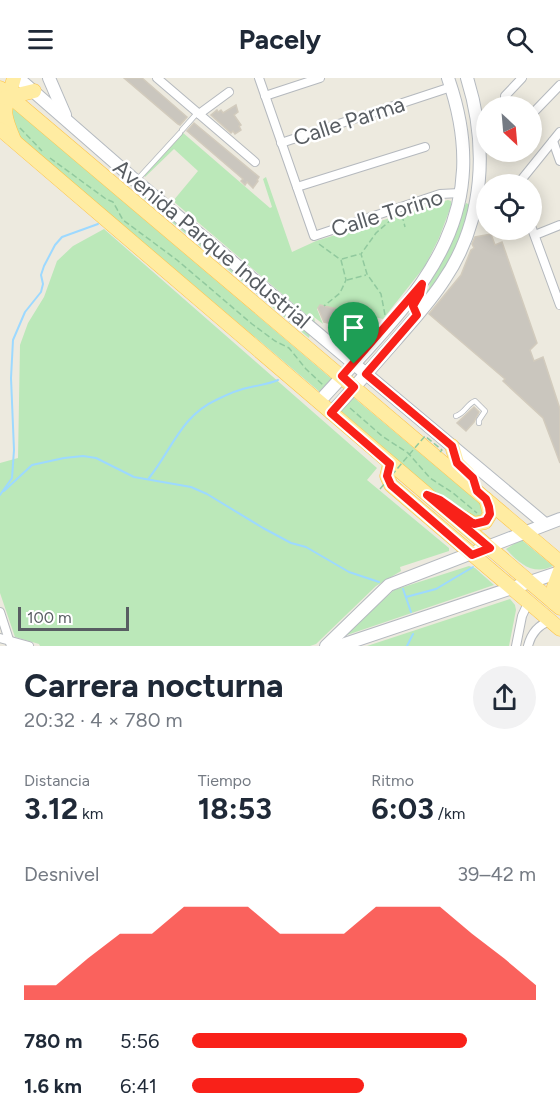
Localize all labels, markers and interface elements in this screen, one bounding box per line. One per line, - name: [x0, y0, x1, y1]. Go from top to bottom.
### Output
- icon: menu: [24, 23, 57, 56]
- text: Pacely: [239, 23, 321, 56]
- icon: search: [503, 23, 536, 56]
- street label: Calle Parma: [290, 90, 408, 152]
- north arrow: [476, 96, 542, 162]
- map controls: [476, 96, 542, 240]
- street label: Avenida Parque Industrial: [108, 154, 316, 334]
- button: locate: [476, 174, 542, 240]
- street label: Calle Torino: [328, 183, 446, 243]
- pin: [328, 302, 379, 364]
- icon: arrive: [337, 311, 370, 344]
- scale bar: [18, 604, 129, 632]
- text: 100 m: [27, 608, 72, 627]
- text: Carrera nocturna: [24, 666, 284, 705]
- button: share: [473, 666, 536, 729]
- text: 20:32 · 4 × 780 m: [24, 708, 183, 732]
- text: Distancia: [24, 771, 90, 790]
- text: Tiempo: [198, 771, 251, 790]
- text: Ritmo: [371, 771, 414, 790]
- text: 3.12: [24, 790, 78, 827]
- text: 18:53: [198, 790, 272, 827]
- text: 6:03: [371, 790, 434, 827]
- text: km: [78, 804, 103, 823]
- text: /km: [434, 804, 465, 823]
- text: Desnivel: [24, 862, 99, 886]
- text: 39–42 m: [457, 862, 536, 886]
- text: 780 m: [24, 1029, 83, 1053]
- text: 5:56: [120, 1029, 159, 1053]
- text: 1.6 km: [24, 1074, 82, 1098]
- text: 6:41: [120, 1074, 157, 1098]

